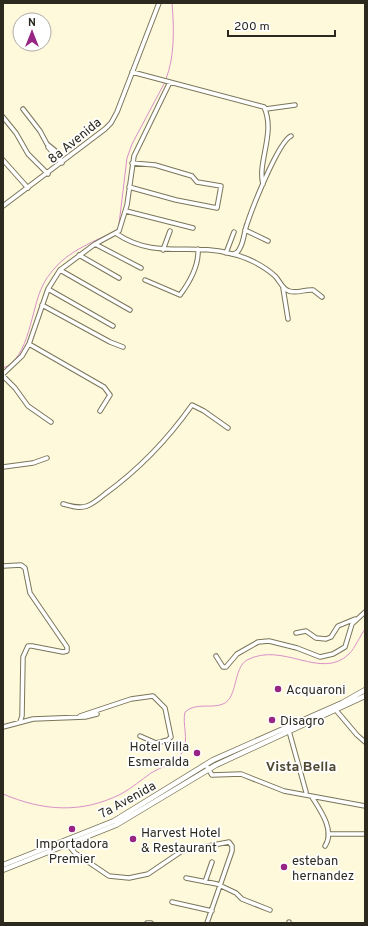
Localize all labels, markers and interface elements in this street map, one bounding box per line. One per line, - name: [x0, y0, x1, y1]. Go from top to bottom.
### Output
- north arrow: [12, 12, 52, 52]
- scale bar: [228, 12, 335, 38]
- text: N: [28, 16, 36, 30]
- text: 200 m: [234, 19, 270, 35]
- street label: 8a Avenida: [45, 115, 105, 168]
- place label: Acquaroni: [286, 683, 346, 699]
- marker: Acquaroni: [273, 684, 283, 694]
- place label: Disagro: [280, 714, 325, 730]
- marker: Disagro: [267, 715, 277, 725]
- place label: Hotel Villa Esmeralda: [128, 740, 189, 771]
- marker: Hotel Villa Esmeralda: [192, 748, 202, 758]
- district label: Vista Bella: [266, 759, 336, 776]
- street label: 7a Avenida: [97, 779, 159, 823]
- marker: Importadora Premier: [67, 824, 77, 834]
- place label: Harvest Hotel & Restaurant: [141, 826, 221, 857]
- marker: Harvest Hotel & Restaurant: [128, 834, 138, 844]
- place label: Importadora Premier: [36, 837, 108, 868]
- place label: esteban hernandez: [292, 854, 354, 885]
- marker: esteban hernandez: [279, 862, 289, 872]

